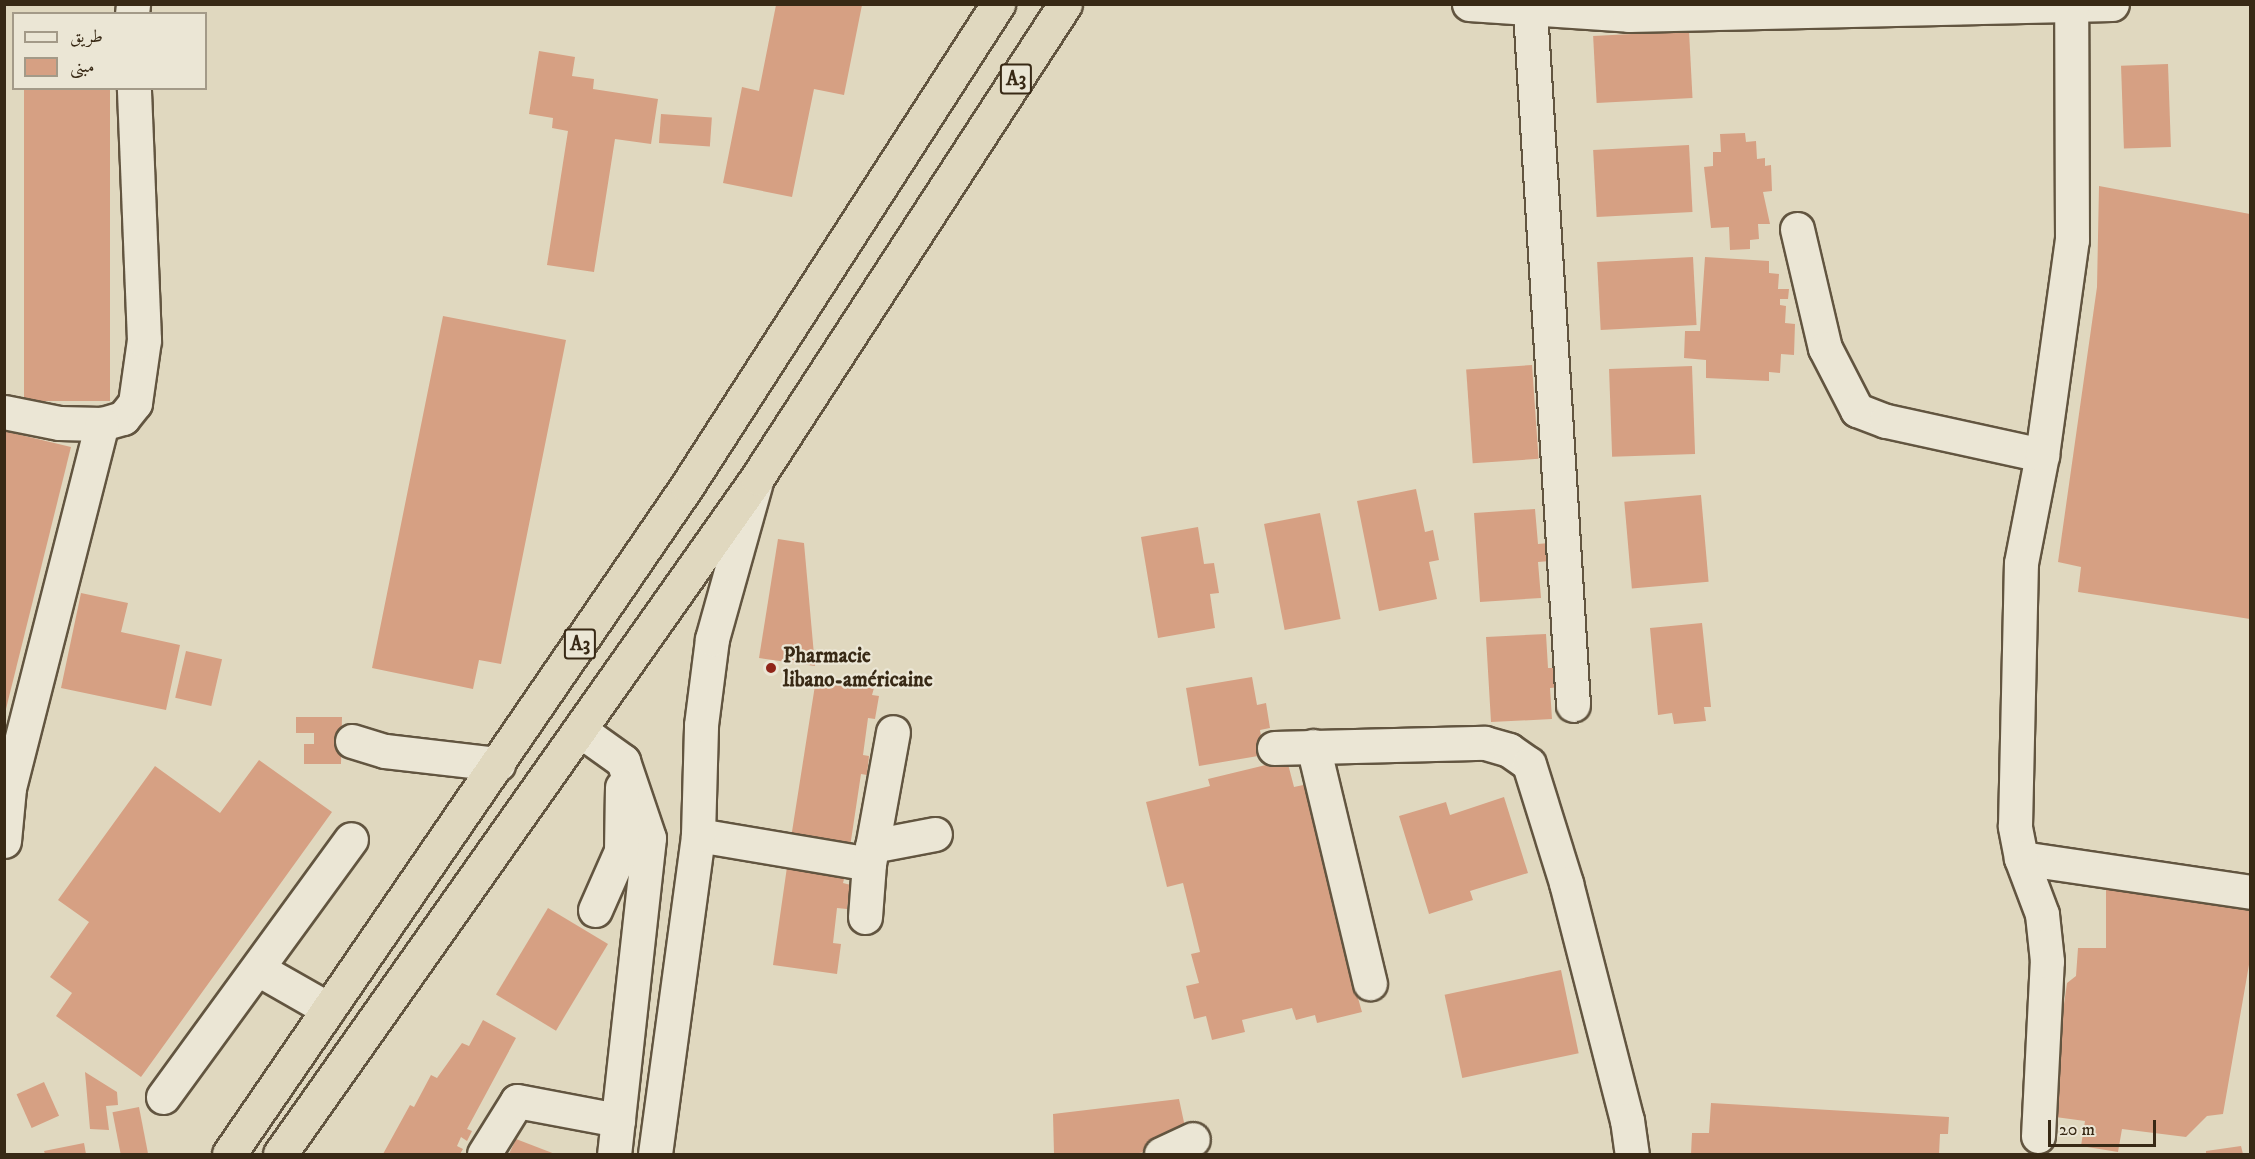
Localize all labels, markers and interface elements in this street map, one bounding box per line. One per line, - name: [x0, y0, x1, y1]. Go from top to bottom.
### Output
- legend: [12, 12, 207, 90]
- text: طريق: [70, 26, 103, 48]
- text: مبنى: [70, 56, 95, 78]
- road number: A3: [1000, 62, 1032, 96]
- road number: A3: [564, 627, 596, 661]
- place label: Pharmacie libano-américaine: [783, 643, 933, 693]
- marker: Pharmacie libano-américaine: [764, 661, 778, 675]
- scale bar: [2051, 1108, 2159, 1146]
- text: 20 m: [2059, 1119, 2095, 1141]

